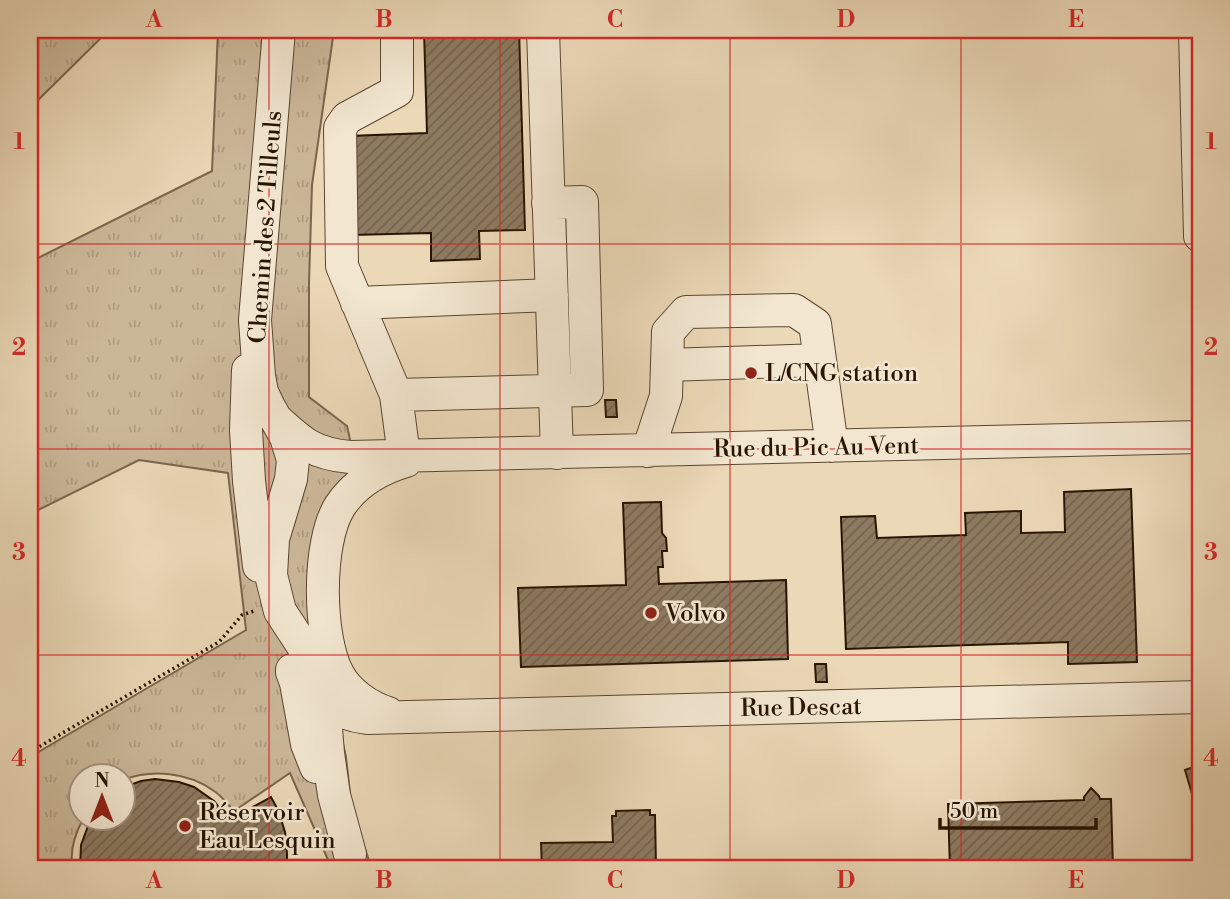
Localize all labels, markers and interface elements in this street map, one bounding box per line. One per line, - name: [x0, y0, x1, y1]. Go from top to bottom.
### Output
- text: A: [145, 6, 163, 34]
- text: B: [375, 6, 393, 34]
- text: C: [607, 6, 623, 34]
- text: D: [837, 6, 855, 34]
- text: E: [1068, 6, 1084, 34]
- street label: Chemin des 2 Tilleuls: [243, 110, 289, 344]
- text: 1: [13, 128, 25, 156]
- text: 1: [1205, 128, 1217, 156]
- text: 2: [12, 334, 26, 362]
- text: 2: [1204, 334, 1218, 362]
- place label: L/CNG station: [765, 359, 918, 389]
- marker: L/CNG station: [743, 365, 759, 381]
- street label: Rue du Pic Au Vent: [713, 431, 920, 465]
- text: 3: [12, 539, 26, 567]
- text: 3: [1204, 539, 1218, 567]
- place label: Volvo: [664, 599, 726, 629]
- marker: Volvo: [643, 605, 659, 621]
- street label: Rue Descat: [740, 692, 862, 724]
- text: 4: [11, 745, 27, 773]
- text: 4: [1203, 745, 1219, 773]
- north arrow: [66, 762, 136, 832]
- text: N: [94, 769, 110, 793]
- scale bar: [940, 787, 1095, 831]
- place label: Réservoir Eau Lesquin: [199, 798, 336, 856]
- text: 50 m: [950, 799, 998, 825]
- marker: Réservoir Eau Lesquin: [177, 818, 193, 834]
- text: A: [145, 867, 163, 895]
- text: B: [375, 867, 393, 895]
- text: C: [607, 867, 623, 895]
- text: D: [837, 867, 855, 895]
- text: E: [1068, 867, 1084, 895]

